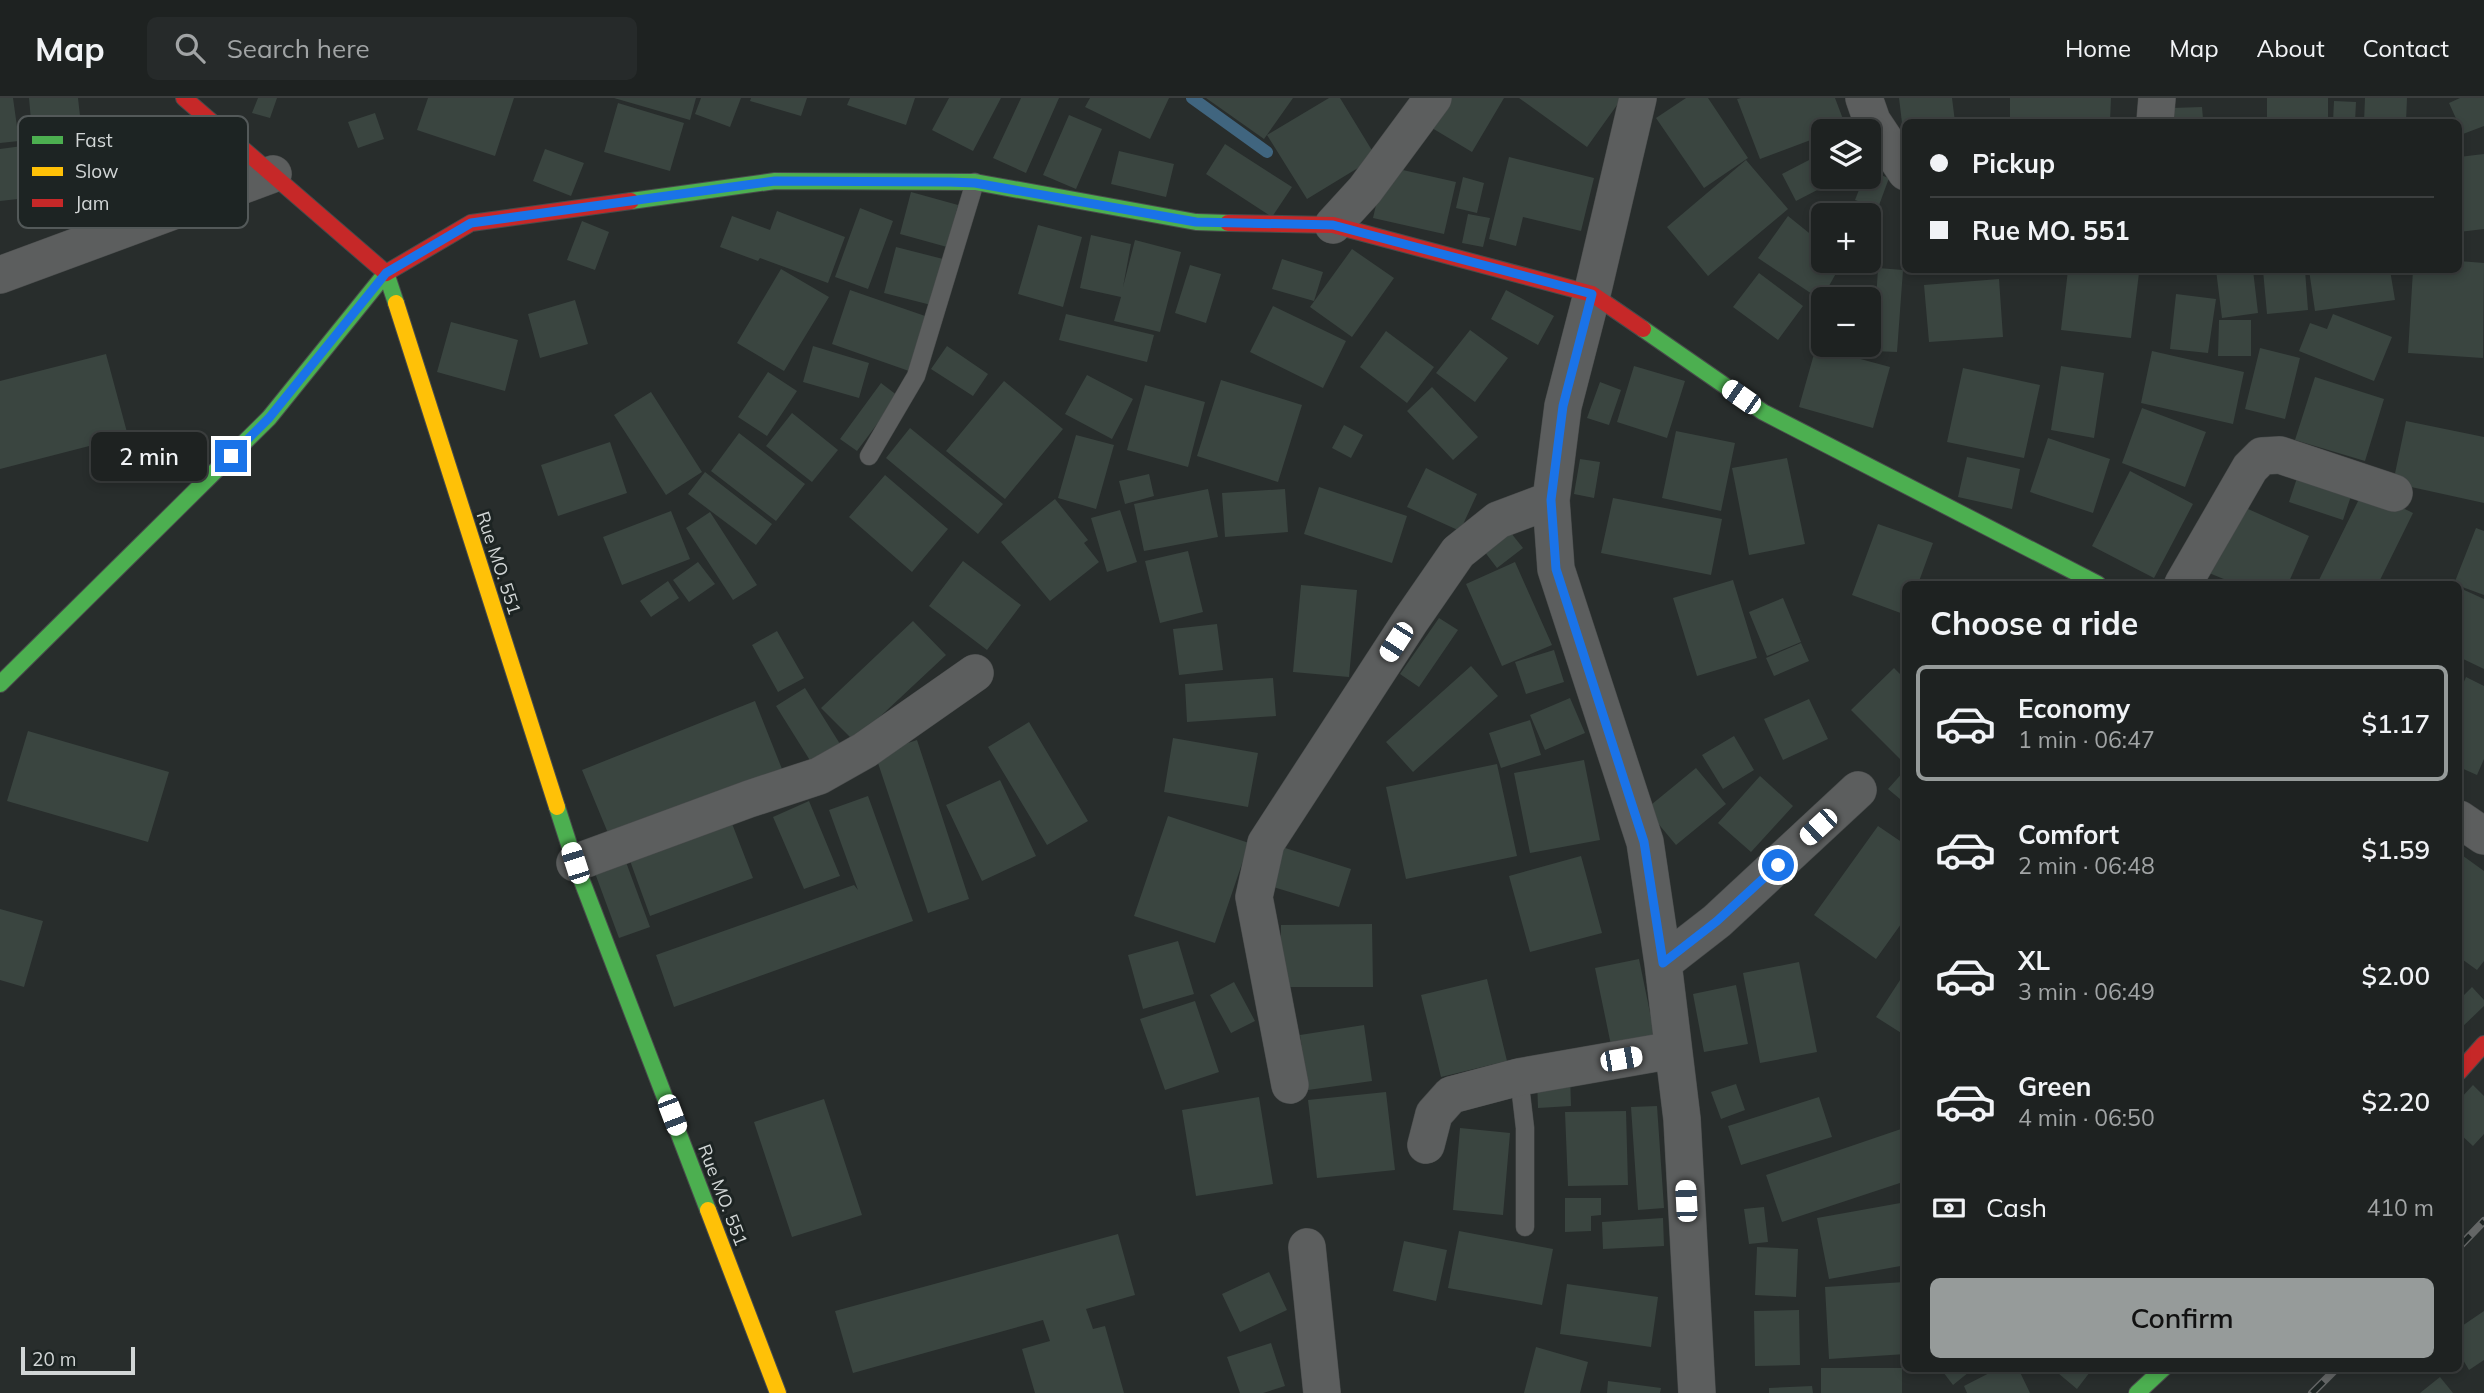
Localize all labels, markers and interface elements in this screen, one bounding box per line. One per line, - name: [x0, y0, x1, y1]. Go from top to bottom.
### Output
- search box: [147, 17, 637, 80]
- text: Map: [35, 28, 105, 69]
- icon: search: [171, 29, 209, 67]
- text: Search here: [227, 32, 370, 65]
- text: Home: [2065, 33, 2131, 63]
- text: Map: [2169, 33, 2219, 63]
- text: About: [2257, 33, 2325, 63]
- text: Contact: [2363, 33, 2449, 63]
- legend: [18, 116, 248, 228]
- map controls: [1811, 119, 1881, 357]
- button: layers: [1811, 119, 1881, 189]
- text: Fast: [75, 128, 113, 152]
- text: Pickup: [1972, 147, 2055, 180]
- text: Slow: [75, 159, 119, 183]
- text: Jam: [75, 191, 109, 215]
- button: +: [1811, 203, 1881, 273]
- text: Rue MO. 551: [1972, 214, 2130, 247]
- button: −: [1811, 287, 1881, 357]
- car: [1718, 376, 1765, 418]
- callout: 2 min: [91, 432, 206, 480]
- route end: [215, 440, 247, 472]
- text: 2 min: [119, 442, 179, 471]
- street label: Rue MO. 551: [471, 508, 527, 618]
- text: Choose a ride: [1930, 603, 2138, 643]
- car: [1376, 619, 1417, 665]
- icon: car: [1934, 692, 1997, 755]
- text: Economy: [2018, 692, 2130, 725]
- text: $1.17: [2361, 707, 2430, 740]
- text: 1 min · 06:47: [2018, 725, 2155, 754]
- car: [1796, 805, 1841, 849]
- icon: car: [1934, 818, 1997, 881]
- text: Comfort: [2018, 818, 2119, 851]
- text: $1.59: [2361, 833, 2430, 866]
- car: [559, 840, 592, 886]
- route start: [1762, 849, 1794, 881]
- text: 2 min · 06:48: [2018, 851, 2155, 880]
- icon: car: [1934, 944, 1997, 1007]
- text: XL: [2018, 944, 2050, 977]
- text: $2.00: [2361, 959, 2430, 992]
- text: 3 min · 06:49: [2018, 977, 2155, 1006]
- car: [1599, 1045, 1644, 1073]
- icon: car: [1934, 1070, 1997, 1133]
- text: Green: [2018, 1070, 2091, 1103]
- text: $2.20: [2361, 1085, 2430, 1118]
- car: [655, 1092, 690, 1138]
- text: 4 min · 06:50: [2018, 1103, 2155, 1132]
- street label: Rue MO. 551: [693, 1141, 753, 1249]
- car: [1675, 1179, 1698, 1223]
- icon: cash: [1930, 1189, 1968, 1227]
- text: Cash: [1986, 1191, 2047, 1224]
- text: 410 m: [2366, 1193, 2434, 1222]
- button: Confirm: [1930, 1278, 2434, 1358]
- scale bar: [21, 1344, 135, 1376]
- text: 20 m: [32, 1347, 76, 1371]

